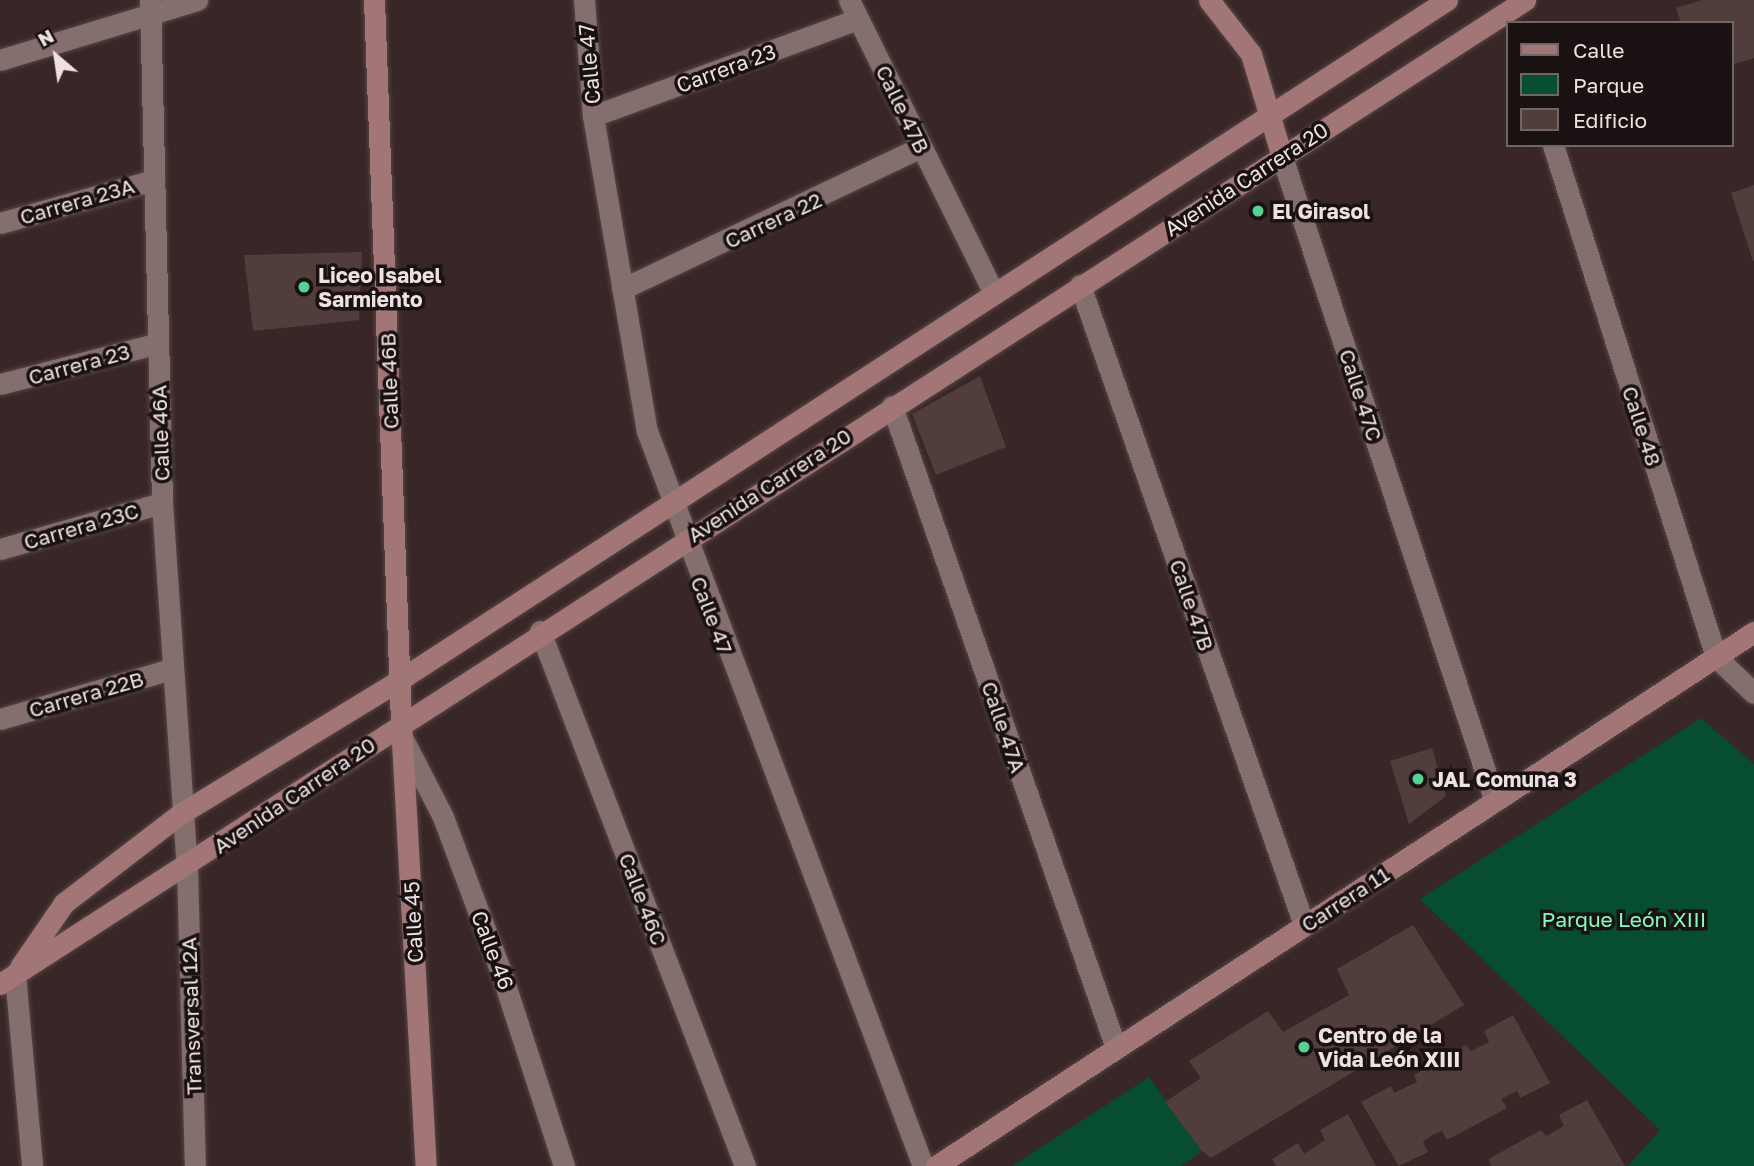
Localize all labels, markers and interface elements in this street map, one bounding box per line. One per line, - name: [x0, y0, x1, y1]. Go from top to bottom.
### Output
- north arrow: [21, 21, 91, 91]
- legend: [1506, 21, 1733, 147]
- street label: Calle 47: [573, 23, 605, 105]
- text: N: [34, 24, 57, 51]
- text: Calle: [1573, 37, 1625, 63]
- street label: Carrera 23: [673, 38, 779, 98]
- street label: Calle 47B: [871, 61, 935, 157]
- text: Parque: [1573, 72, 1644, 98]
- text: Edificio: [1573, 107, 1647, 133]
- street label: Avenida Carrera 20: [1160, 117, 1332, 241]
- street label: Carrera 23A: [17, 173, 137, 229]
- street label: Carrera 22: [721, 187, 825, 253]
- place label: El Girasol: [1272, 198, 1370, 224]
- marker: El Girasol: [1250, 203, 1266, 219]
- place label: Liceo Isabel Sarmiento: [318, 262, 441, 312]
- marker: Liceo Isabel Sarmiento: [296, 279, 312, 295]
- street label: Calle 46B: [375, 332, 403, 430]
- street label: Carrera 23: [25, 338, 133, 390]
- street label: Calle 47C: [1334, 346, 1388, 444]
- street label: Calle 48: [1617, 383, 1667, 469]
- street label: Calle 46A: [146, 384, 174, 482]
- street label: Avenida Carrera 20: [683, 423, 855, 547]
- street label: Carrera 23C: [21, 498, 141, 554]
- street label: Calle 47B: [1165, 556, 1219, 654]
- street label: Calle 47: [686, 573, 738, 657]
- street label: Carrera 22B: [26, 666, 146, 722]
- street label: Calle 47A: [977, 678, 1031, 776]
- street label: Avenida Carrera 20: [208, 732, 380, 858]
- place label: JAL Comuna 3: [1432, 766, 1577, 792]
- marker: JAL Comuna 3: [1410, 771, 1426, 787]
- street label: Calle 46C: [614, 849, 672, 949]
- street label: Carrera 11: [1296, 861, 1394, 937]
- street label: Calle 45: [398, 880, 428, 964]
- park label: Parque León XIII: [1542, 906, 1706, 932]
- street label: Calle 46: [466, 907, 520, 993]
- street label: Transversal 12A: [176, 937, 206, 1095]
- place label: Centro de la Vida León XIII: [1318, 1022, 1460, 1072]
- marker: Centro de la Vida León XIII: [1296, 1039, 1312, 1055]

